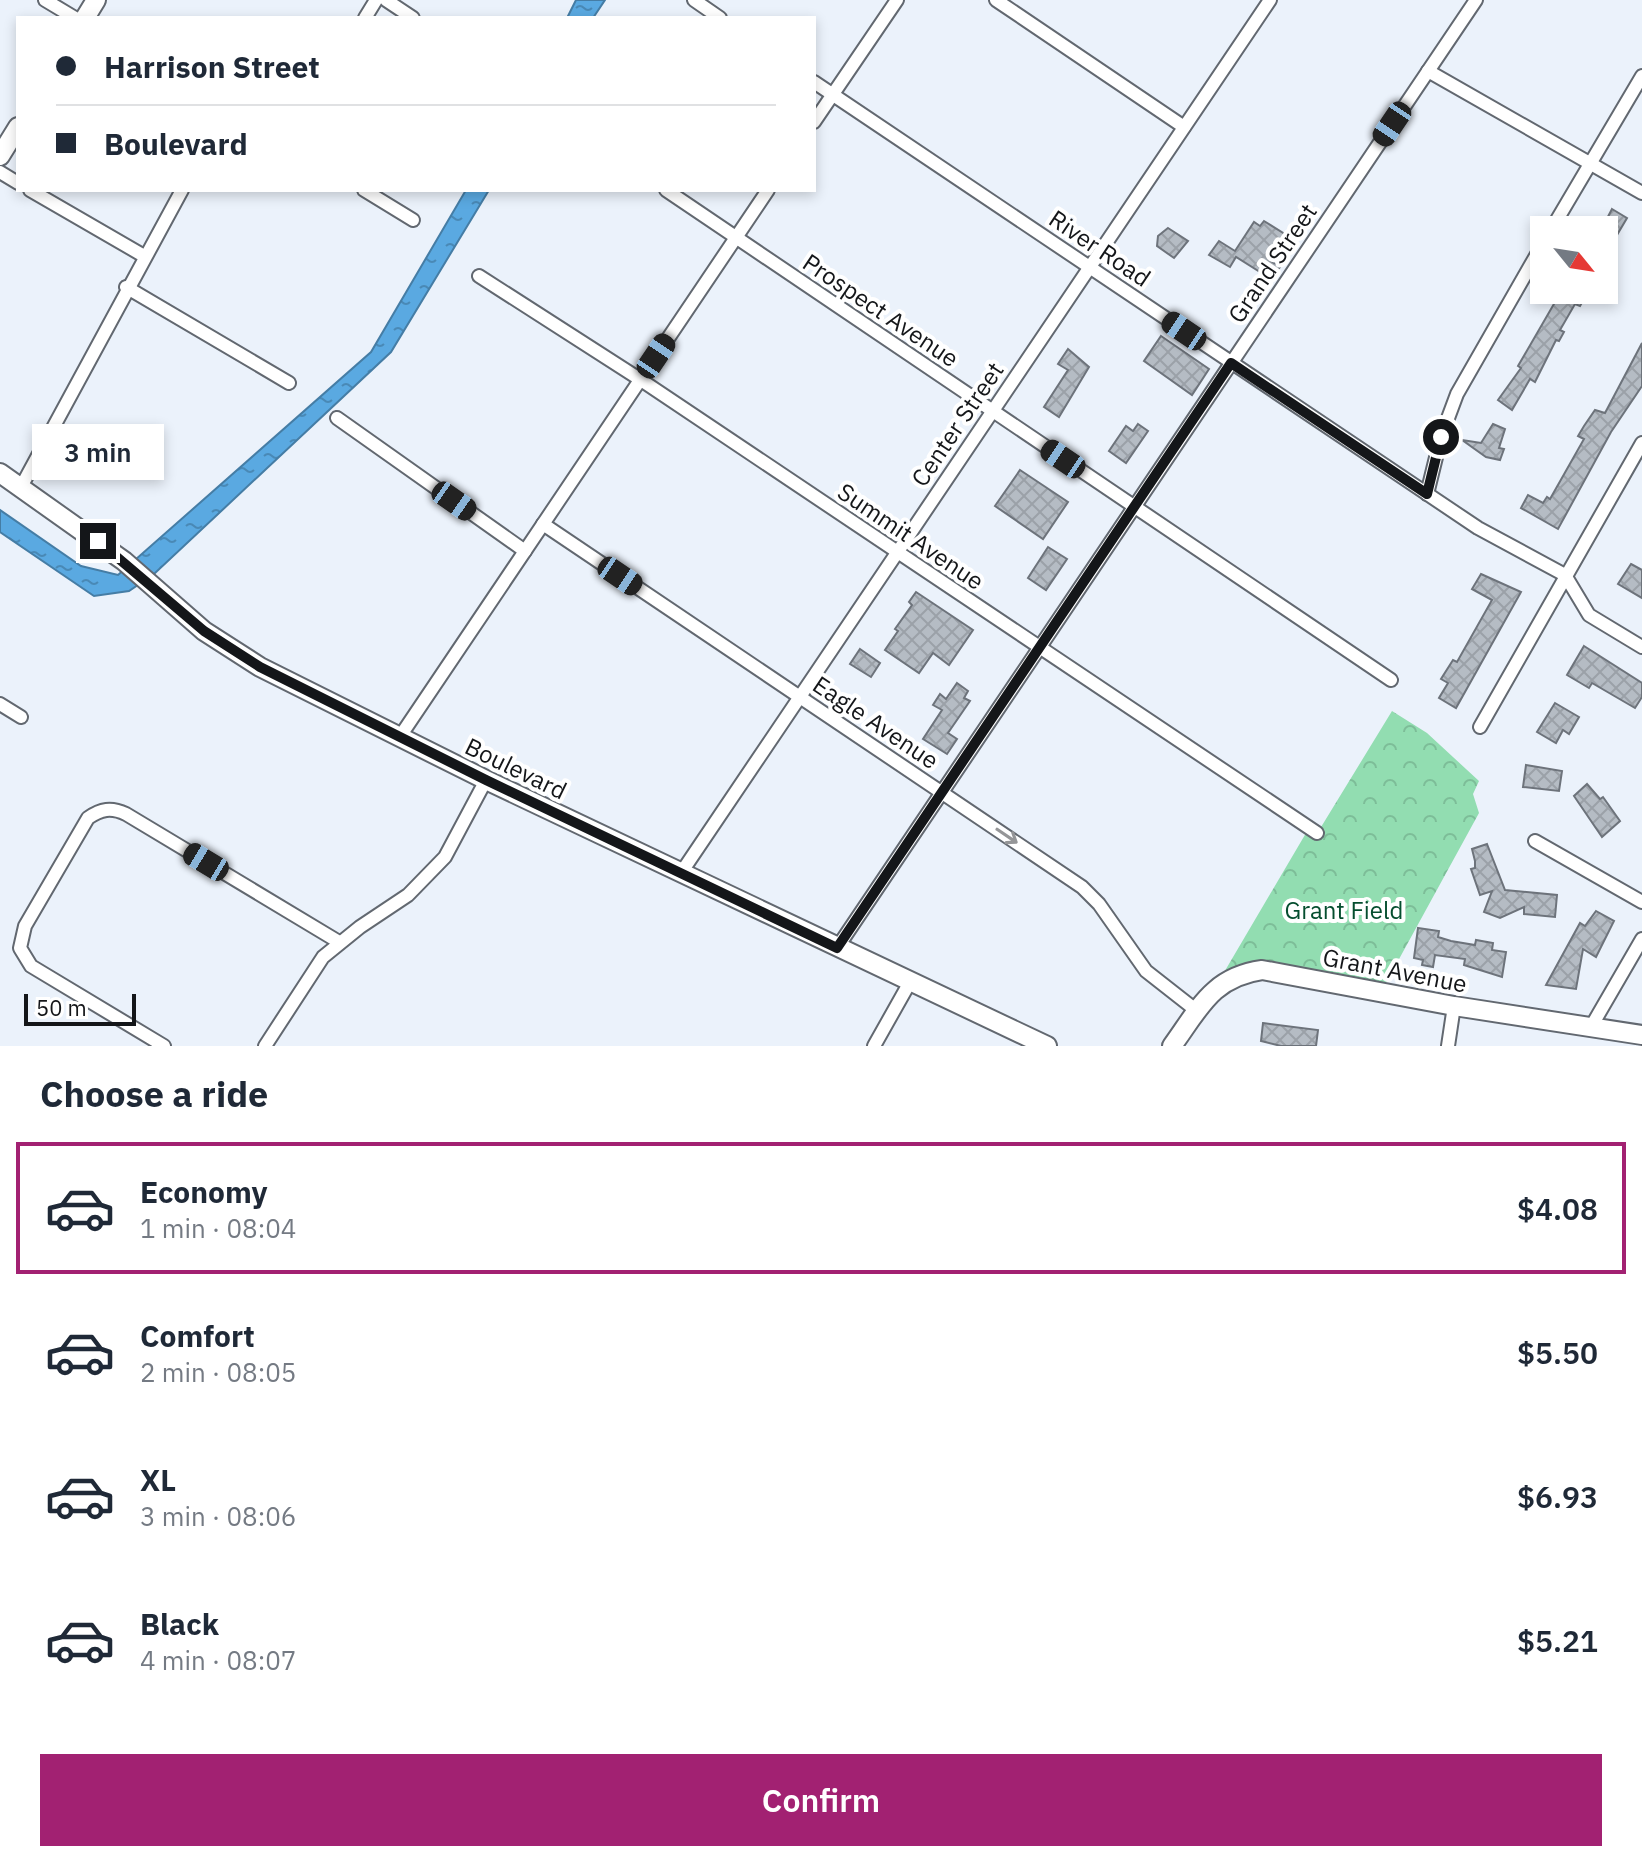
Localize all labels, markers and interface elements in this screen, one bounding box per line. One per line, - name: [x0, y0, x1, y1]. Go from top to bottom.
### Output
- text: Harrison Street: [104, 47, 320, 86]
- car: [1369, 97, 1415, 151]
- text: Boulevard: [104, 124, 248, 163]
- street label: Grand Street: [1220, 197, 1324, 329]
- street label: River Road: [1043, 202, 1157, 294]
- north arrow: [1530, 216, 1618, 304]
- map controls: [1530, 216, 1618, 304]
- street label: Prospect Avenue: [797, 246, 965, 374]
- car: [1157, 308, 1211, 354]
- car: [633, 329, 679, 383]
- street label: Center Street: [904, 356, 1010, 492]
- route start: [1423, 419, 1459, 455]
- callout: 3 min: [32, 425, 164, 481]
- text: 3 min: [64, 435, 132, 469]
- car: [1036, 436, 1090, 482]
- street label: Summit Avenue: [832, 475, 990, 597]
- car: [427, 477, 481, 525]
- route end: [80, 523, 116, 559]
- car: [593, 553, 647, 599]
- street label: Eagle Avenue: [807, 668, 945, 776]
- street label: Boulevard: [460, 730, 572, 806]
- one-way arrow: [995, 828, 1017, 844]
- car: [179, 839, 233, 885]
- park label: Grant Field: [1285, 894, 1403, 926]
- street label: Grant Avenue: [1320, 940, 1470, 1000]
- scale bar: [24, 990, 136, 1026]
- text: 50 m: [36, 993, 87, 1022]
- text: Choose a ride: [40, 1070, 268, 1117]
- icon: car: [44, 1172, 116, 1244]
- text: Economy: [140, 1172, 268, 1211]
- text: $4.08: [1517, 1189, 1598, 1228]
- text: 1 min · 08:04: [140, 1211, 296, 1245]
- icon: car: [44, 1316, 116, 1388]
- text: Comfort: [140, 1316, 255, 1355]
- text: $5.50: [1517, 1333, 1598, 1372]
- text: 2 min · 08:05: [140, 1355, 296, 1389]
- icon: car: [44, 1460, 116, 1532]
- text: XL: [140, 1460, 176, 1499]
- text: $6.93: [1517, 1477, 1598, 1516]
- text: 3 min · 08:06: [140, 1499, 296, 1533]
- icon: car: [44, 1604, 116, 1676]
- text: Black: [140, 1604, 219, 1643]
- text: $5.21: [1517, 1621, 1598, 1660]
- text: 4 min · 08:07: [140, 1643, 296, 1677]
- button: Confirm: [40, 1754, 1602, 1846]

